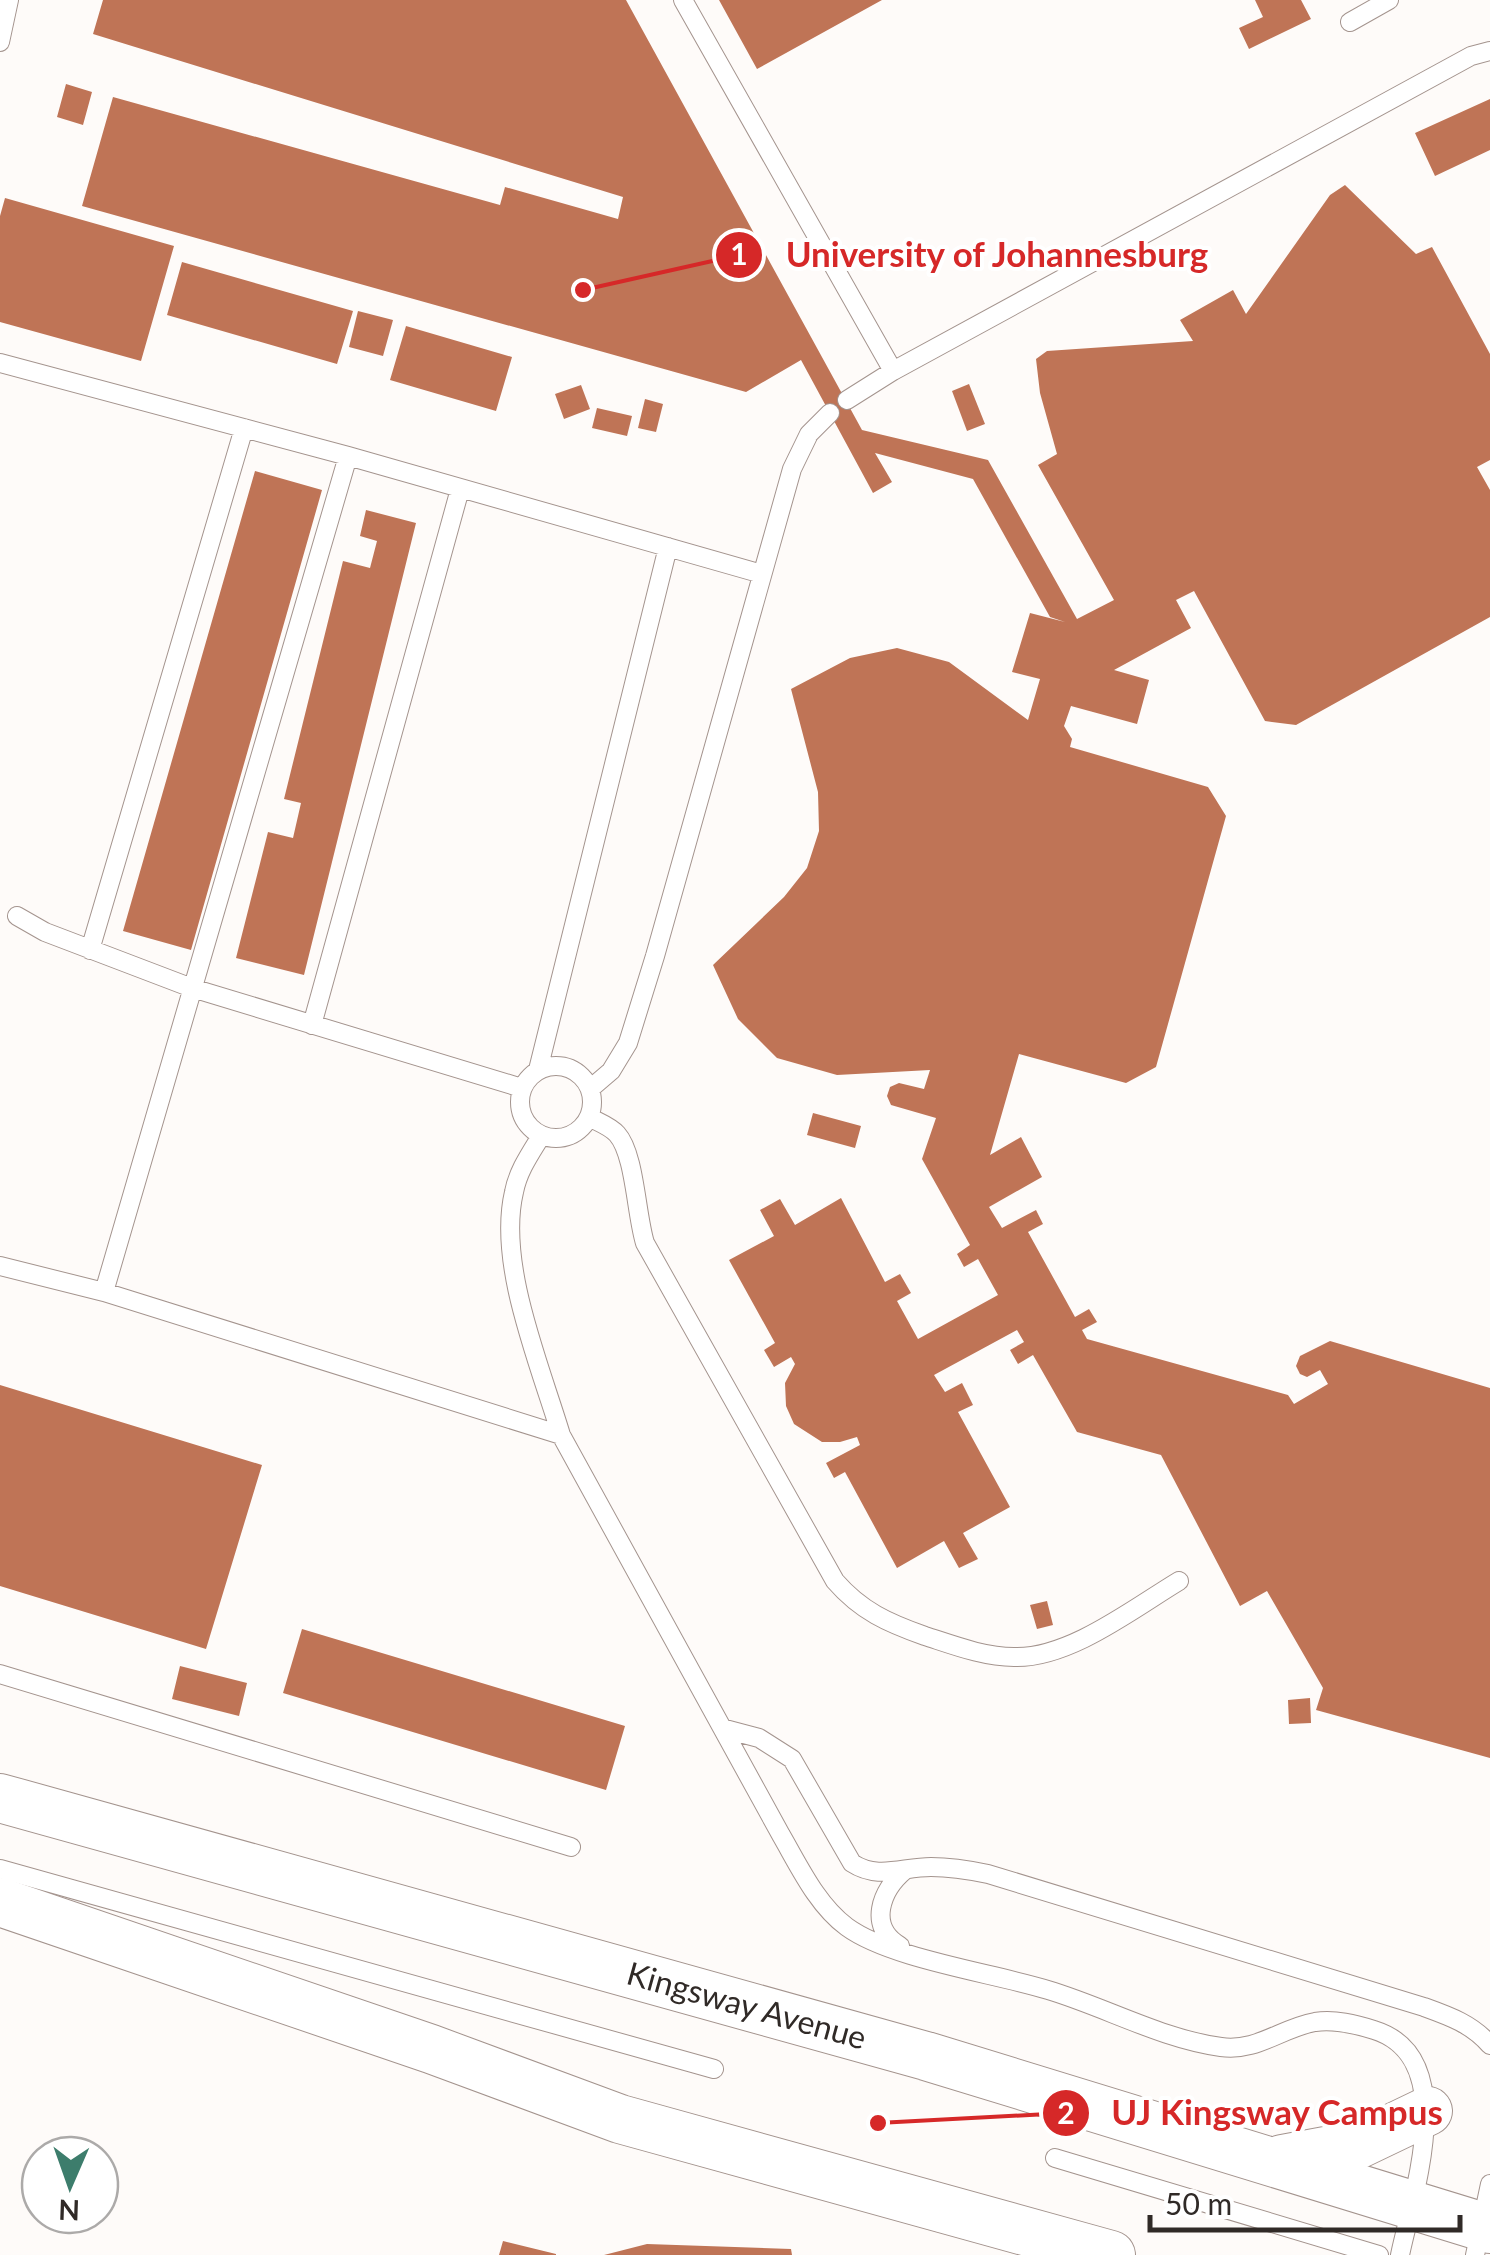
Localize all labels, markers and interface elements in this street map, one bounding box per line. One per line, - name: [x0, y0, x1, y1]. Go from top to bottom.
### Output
- callout: University of Johannesburg: [714, 222, 1229, 287]
- text: University of Johannesburg: [786, 232, 1208, 274]
- text: 1: [730, 235, 748, 271]
- street label: Kingsway Avenue: [623, 1953, 871, 2056]
- callout: UJ Kingsway Campus: [1041, 2081, 1464, 2146]
- text: UJ Kingsway Campus: [1111, 2090, 1443, 2132]
- text: 2: [1057, 2094, 1075, 2130]
- north arrow: [20, 2135, 120, 2235]
- scale bar: [1150, 2170, 1460, 2232]
- text: 50 m: [1165, 2185, 1232, 2221]
- text: N: [58, 2194, 80, 2228]

